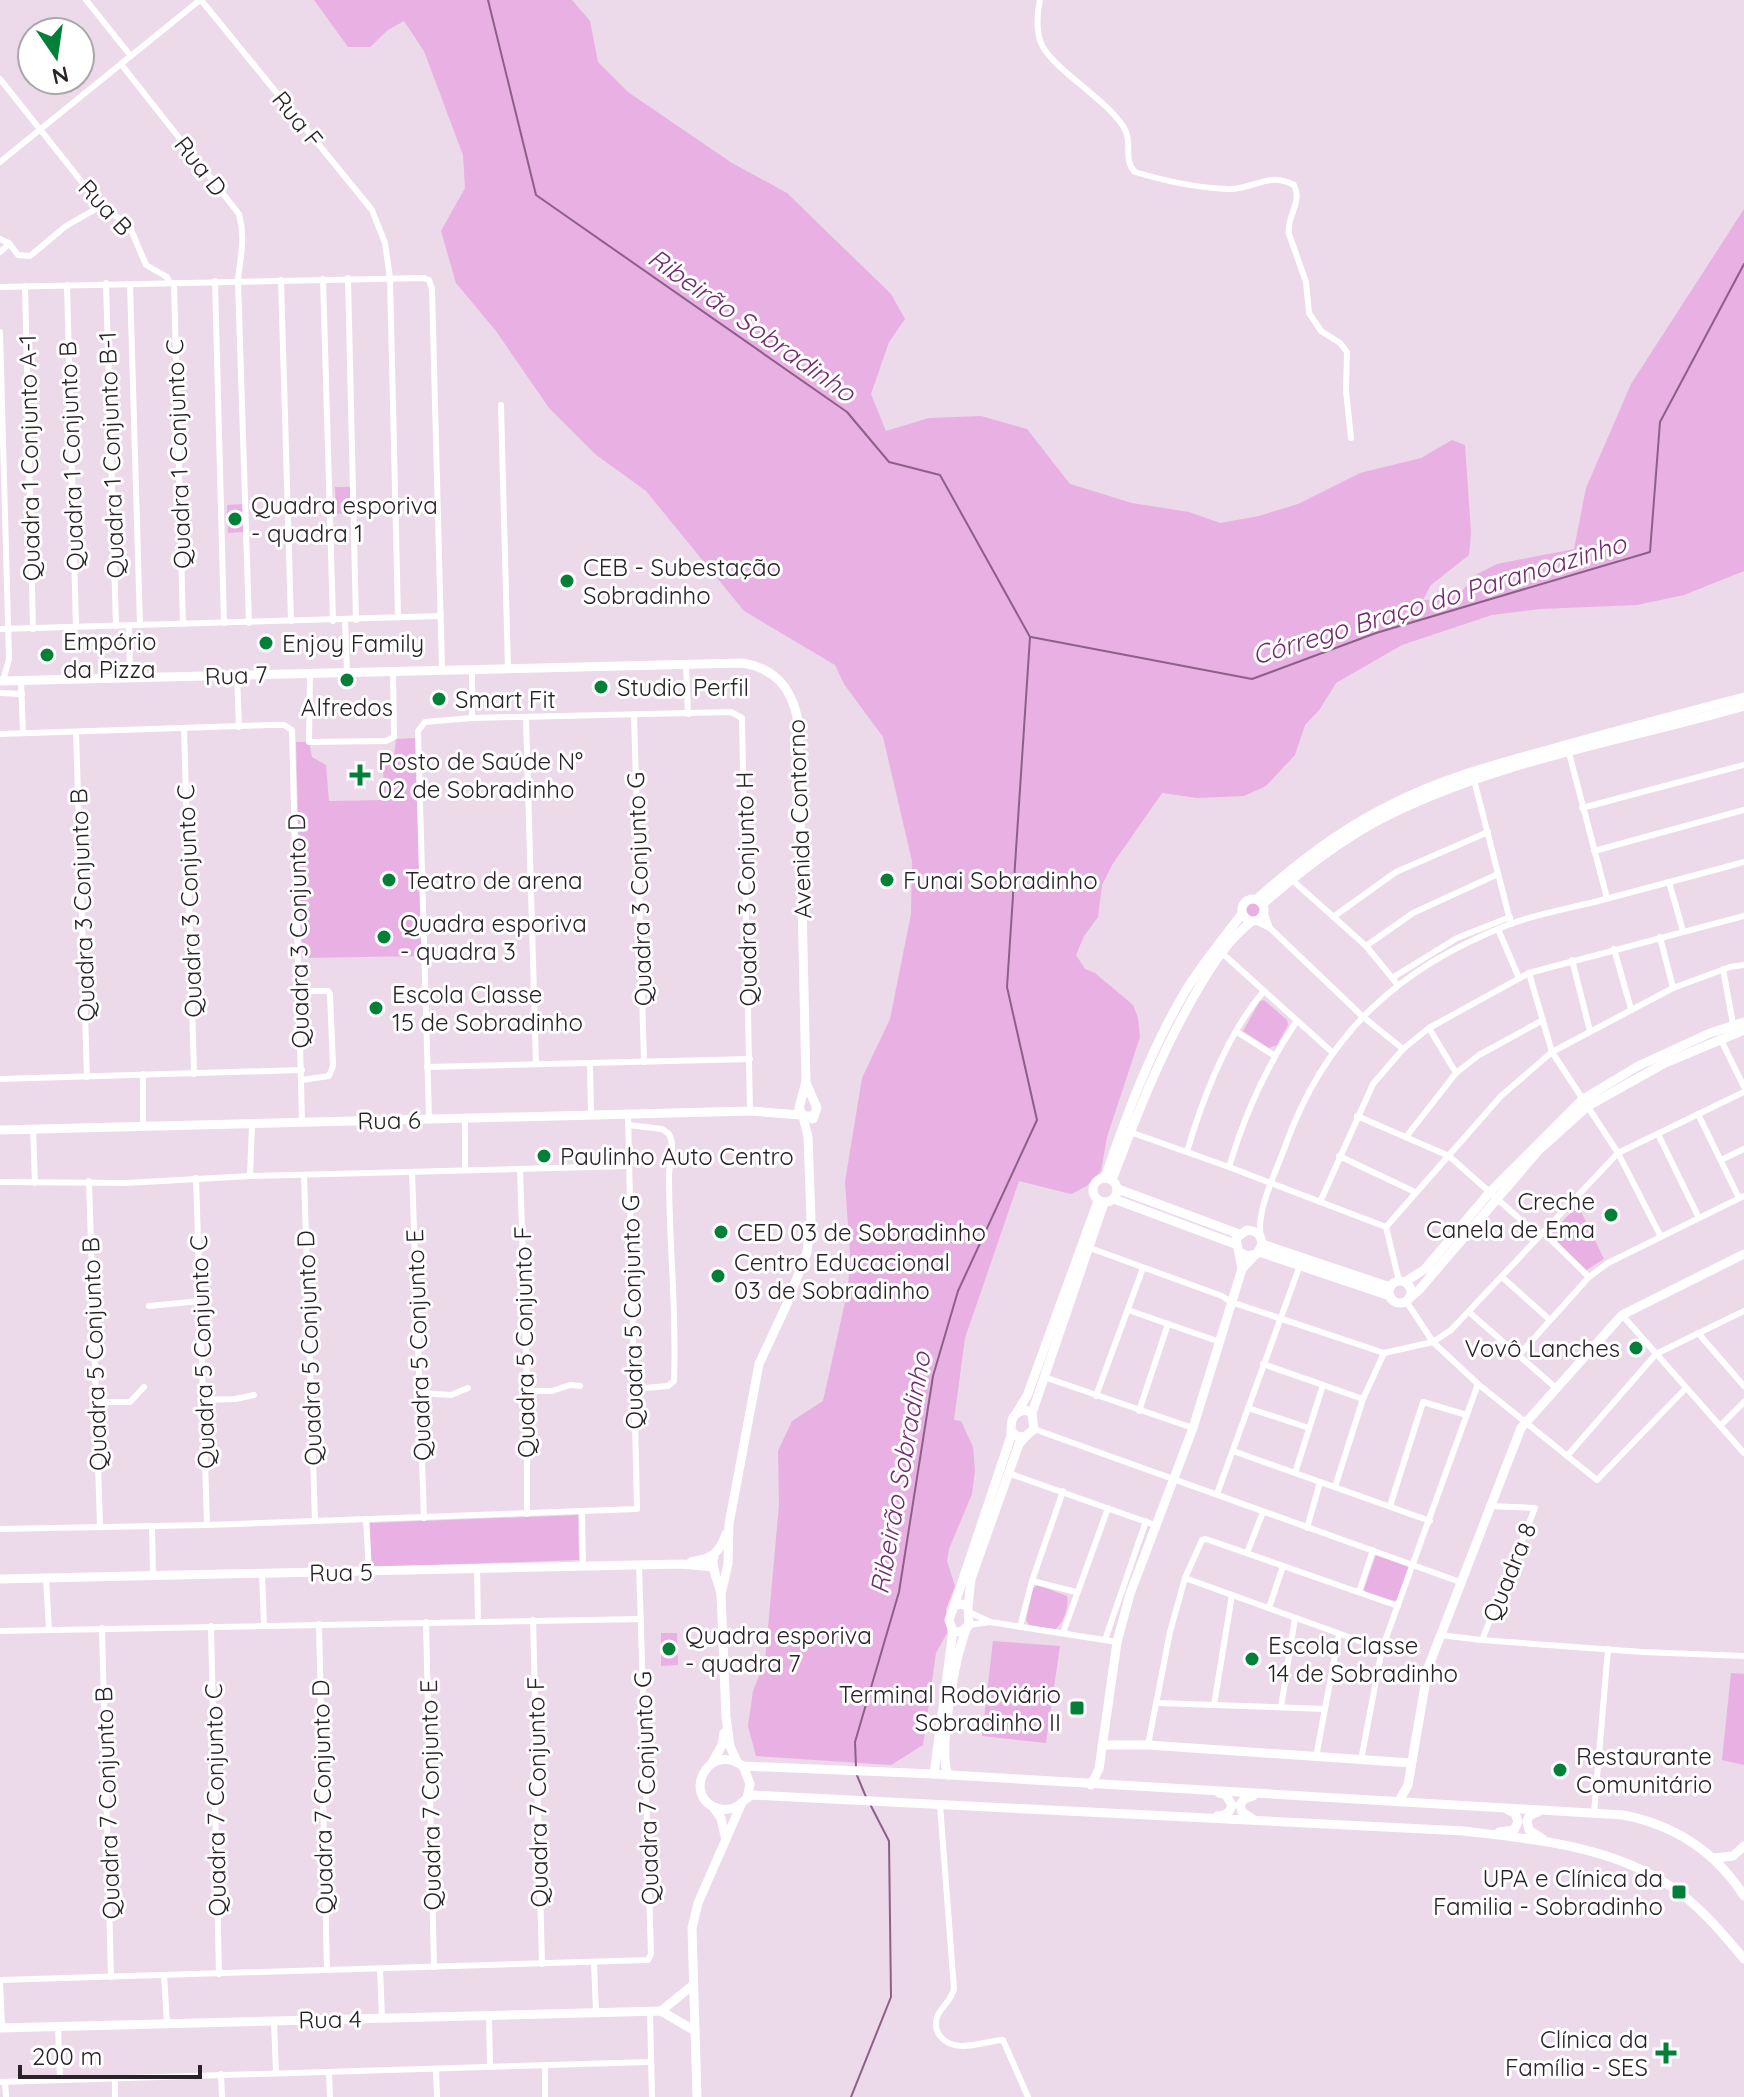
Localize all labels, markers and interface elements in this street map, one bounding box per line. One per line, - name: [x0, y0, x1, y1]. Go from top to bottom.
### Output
- north arrow: [16, 16, 96, 96]
- text: N: [49, 60, 72, 91]
- street label: Rua F: [266, 85, 330, 153]
- street label: Rua D: [168, 130, 234, 202]
- street label: Rua B: [72, 173, 140, 241]
- water label: Ribeirão Sobradinho: [642, 241, 863, 410]
- street label: Quadra 1 Conjunto B-1: [92, 331, 130, 579]
- street label: Quadra 1 Conjunto A-1: [12, 334, 46, 582]
- street label: Quadra 1 Conjunto C: [159, 339, 197, 569]
- street label: Quadra 1 Conjunto B: [52, 341, 90, 571]
- place label: Quadra esporiva - quadra 1: [251, 490, 438, 548]
- marker: Quadra esporiva - quadra 1: [226, 510, 244, 528]
- water label: Córrego Braço do Paranoazinho: [1248, 526, 1631, 672]
- place label: CEB - Subestação Sobradinho: [583, 552, 781, 610]
- marker: CEB - Subestação Sobradinho: [558, 572, 576, 590]
- place label: Empório da Pizza: [63, 626, 156, 684]
- place label: Enjoy Family: [282, 628, 424, 658]
- marker: Enjoy Family: [257, 634, 275, 652]
- marker: Empório da Pizza: [38, 646, 56, 664]
- street label: Rua 7: [204, 659, 268, 691]
- marker: Alfredos: [338, 671, 356, 689]
- place label: Studio Perfil: [617, 672, 749, 702]
- marker: Studio Perfil: [592, 678, 610, 696]
- place label: Smart Fit: [455, 684, 556, 714]
- marker: Smart Fit: [430, 690, 448, 708]
- place label: Alfredos: [301, 692, 393, 722]
- street label: Avenida Contorno: [781, 719, 817, 919]
- place label: Posto de Saúde N° 02 de Sobradinho: [378, 746, 583, 804]
- marker: Posto de Saúde N° 02 de Sobradinho: [349, 764, 371, 786]
- street label: Quadra 3 Conjunto G: [620, 771, 658, 1007]
- street label: Quadra 3 Conjunto H: [729, 771, 763, 1007]
- street label: Quadra 3 Conjunto C: [170, 784, 208, 1018]
- street label: Quadra 3 Conjunto B: [63, 788, 101, 1022]
- street label: Quadra 3 Conjunto D: [281, 813, 315, 1049]
- place label: Teatro de arena: [405, 865, 583, 895]
- place label: Funai Sobradinho: [903, 865, 1098, 895]
- marker: Teatro de arena: [380, 871, 398, 889]
- marker: Funai Sobradinho: [878, 871, 896, 889]
- place label: Quadra esporiva - quadra 3: [400, 908, 587, 966]
- marker: Quadra esporiva - quadra 3: [375, 928, 393, 946]
- place label: Escola Classe 15 de Sobradinho: [392, 979, 583, 1037]
- marker: Escola Classe 15 de Sobradinho: [367, 999, 385, 1017]
- street label: Rua 6: [357, 1104, 421, 1136]
- place label: Paulinho Auto Centro: [560, 1141, 794, 1171]
- marker: Paulinho Auto Centro: [535, 1147, 553, 1165]
- place label: Creche Canela de Ema: [1426, 1186, 1595, 1244]
- street label: Quadra 5 Conjunto G: [615, 1194, 649, 1430]
- marker: Creche Canela de Ema: [1602, 1206, 1620, 1224]
- place label: CED 03 de Sobradinho: [737, 1217, 986, 1247]
- marker: CED 03 de Sobradinho: [712, 1223, 730, 1241]
- street label: Quadra 5 Conjunto F: [507, 1226, 541, 1458]
- street label: Quadra 5 Conjunto E: [399, 1229, 437, 1461]
- street label: Quadra 5 Conjunto D: [290, 1230, 328, 1466]
- street label: Quadra 5 Conjunto C: [183, 1235, 221, 1469]
- street label: Quadra 5 Conjunto B: [75, 1237, 113, 1471]
- place label: Centro Educacional 03 de Sobradinho: [734, 1247, 950, 1305]
- marker: Centro Educacional 03 de Sobradinho: [709, 1267, 727, 1285]
- place label: Vovô Lanches: [1464, 1333, 1620, 1363]
- marker: Vovô Lanches: [1627, 1339, 1645, 1357]
- water label: Ribeirão Sobradinho: [862, 1348, 938, 1597]
- street label: Quadra 8: [1476, 1518, 1542, 1626]
- street label: Rua 5: [309, 1556, 373, 1588]
- place label: Quadra esporiva - quadra 7: [685, 1620, 872, 1678]
- place label: Escola Classe 14 de Sobradinho: [1268, 1630, 1458, 1688]
- marker: Quadra esporiva - quadra 7: [660, 1640, 678, 1658]
- marker: Escola Classe 14 de Sobradinho: [1243, 1650, 1261, 1668]
- street label: Quadra 7 Conjunto G: [627, 1671, 665, 1905]
- street label: Quadra 7 Conjunto F: [520, 1676, 554, 1908]
- street label: Quadra 7 Conjunto D: [305, 1679, 339, 1915]
- street label: Quadra 7 Conjunto E: [413, 1679, 447, 1911]
- place label: Terminal Rodoviário Sobradinho II: [838, 1679, 1061, 1737]
- street label: Quadra 7 Conjunto C: [198, 1683, 232, 1917]
- street label: Quadra 7 Conjunto B: [88, 1686, 126, 1920]
- marker: Terminal Rodoviário Sobradinho II: [1068, 1699, 1086, 1717]
- place label: Restaurante Comunitário: [1576, 1741, 1712, 1799]
- marker: Restaurante Comunitário: [1551, 1761, 1569, 1779]
- place label: UPA e Clínica da Familia - Sobradinho: [1433, 1863, 1663, 1921]
- marker: UPA e Clínica da Familia - Sobradinho: [1670, 1883, 1688, 1901]
- street label: Rua 4: [298, 2003, 362, 2035]
- place label: Clínica da Família - SES: [1505, 2024, 1648, 2082]
- scale bar: [20, 2029, 200, 2079]
- text: 200 m: [32, 2041, 102, 2071]
- marker: Clínica da Família - SES: [1655, 2042, 1677, 2064]

